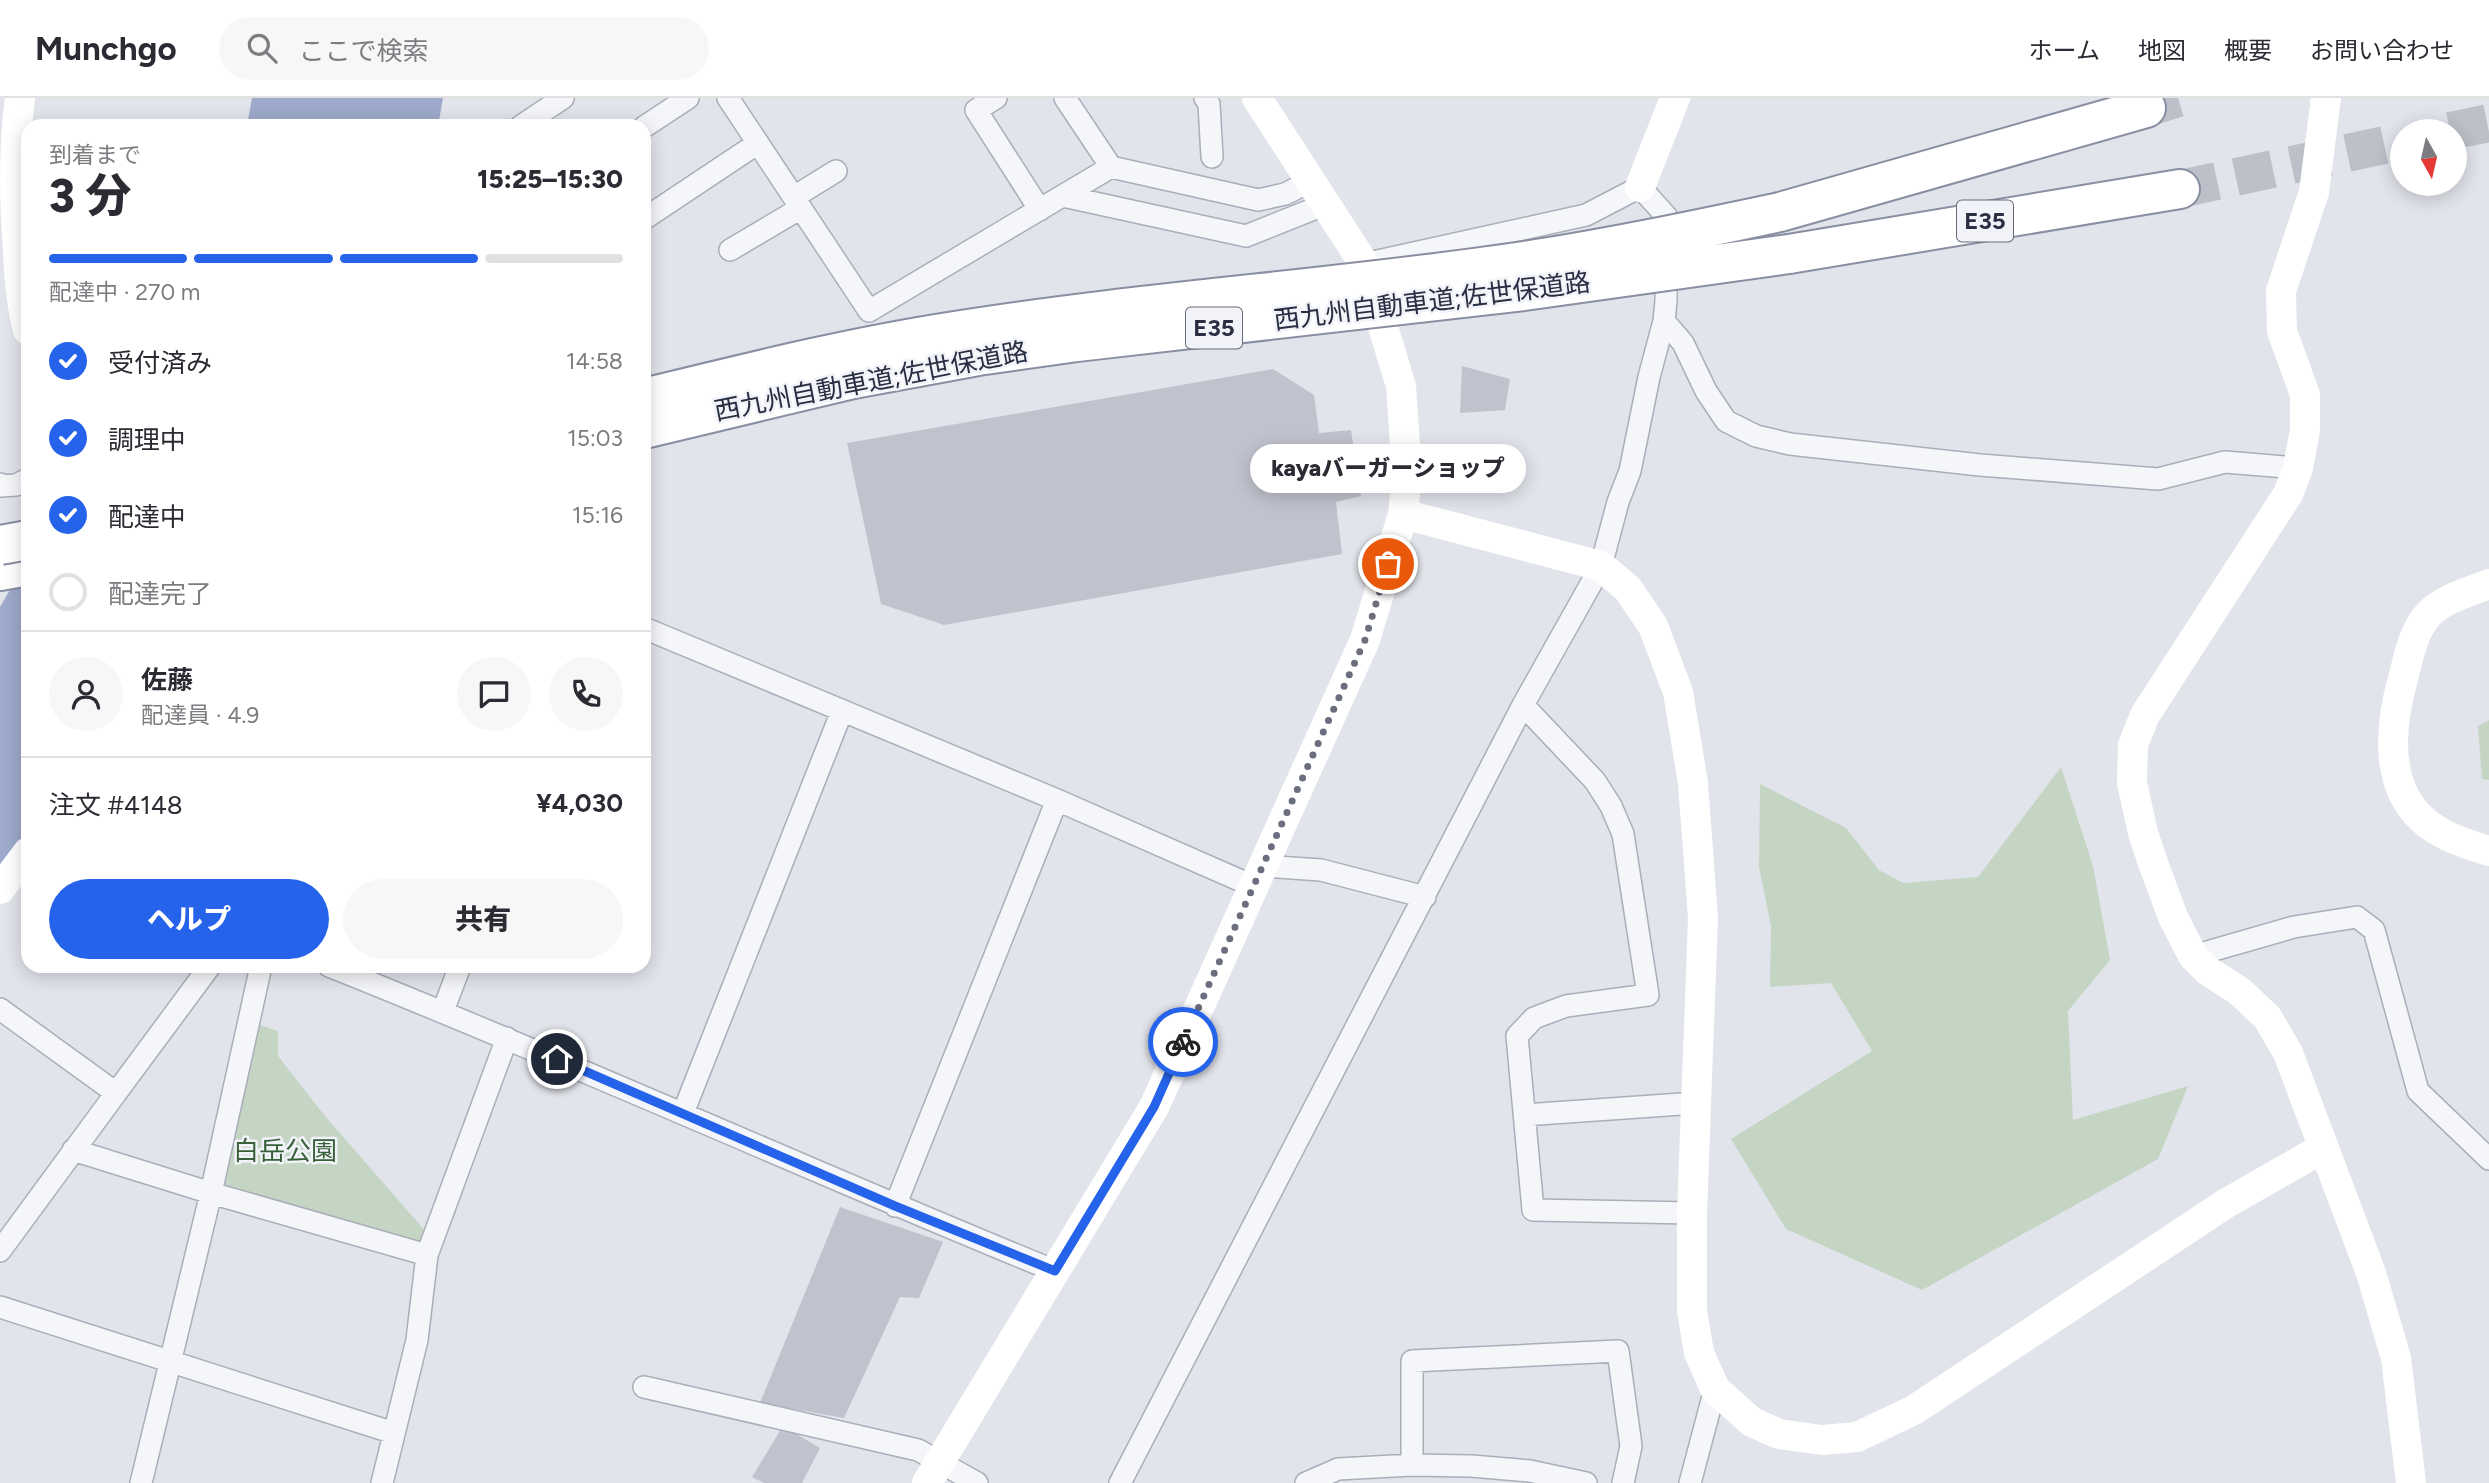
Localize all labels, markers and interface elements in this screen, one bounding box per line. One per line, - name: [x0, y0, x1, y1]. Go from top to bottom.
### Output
- search box: [219, 17, 709, 80]
- text: Munchgo: [35, 29, 177, 68]
- icon: search: [243, 29, 281, 67]
- text: ここで検索: [299, 35, 429, 67]
- text: ホーム: [2029, 36, 2100, 65]
- text: 地図: [2138, 36, 2186, 65]
- text: 概要: [2224, 36, 2272, 65]
- text: お問い合わせ: [2310, 36, 2454, 65]
- north arrow: [2390, 119, 2468, 196]
- map controls: [2390, 119, 2467, 196]
- text: 到着まで: [49, 141, 141, 169]
- text: 15:25–15:30: [477, 163, 623, 195]
- text: 3 分: [49, 168, 132, 224]
- road number: E35: [1957, 201, 2013, 242]
- street label: 西九州自動車道;佐世保道路: [1272, 266, 1592, 336]
- text: 配達中 · 270 m: [49, 278, 200, 306]
- road number: E35: [1186, 308, 1242, 348]
- street label: 西九州自動車道;佐世保道路: [712, 335, 1030, 427]
- icon: check: [49, 342, 87, 380]
- text: 受付済み: [108, 347, 212, 379]
- text: 14:58: [566, 347, 623, 375]
- icon: check: [49, 419, 87, 457]
- text: 調理中: [108, 424, 186, 456]
- text: 15:03: [567, 424, 623, 452]
- callout: kayaバーガーショップ: [1250, 445, 1526, 494]
- text: kayaバーガーショップ: [1271, 454, 1505, 482]
- icon: check: [49, 496, 87, 534]
- text: 配達中: [108, 501, 186, 533]
- text: 15:16: [572, 501, 623, 529]
- pin: [1358, 534, 1418, 594]
- icon: bag: [1369, 545, 1407, 583]
- text: 配達完了: [108, 578, 212, 610]
- button: person: [49, 657, 123, 731]
- button: chat: [457, 657, 531, 731]
- button: phone: [549, 657, 623, 731]
- text: 佐藤: [141, 664, 193, 696]
- text: 配達員 · 4.9: [141, 701, 259, 729]
- text: ¥4,030: [536, 787, 623, 819]
- text: 注文 #4148: [49, 789, 183, 821]
- button: ヘルプ: [49, 879, 329, 959]
- button: 共有: [343, 879, 623, 959]
- courier: [1148, 1007, 1218, 1077]
- icon: bike: [1164, 1023, 1202, 1061]
- pin: [527, 1029, 587, 1089]
- icon: home: [538, 1040, 576, 1078]
- park label: 白岳公園: [233, 1135, 337, 1167]

